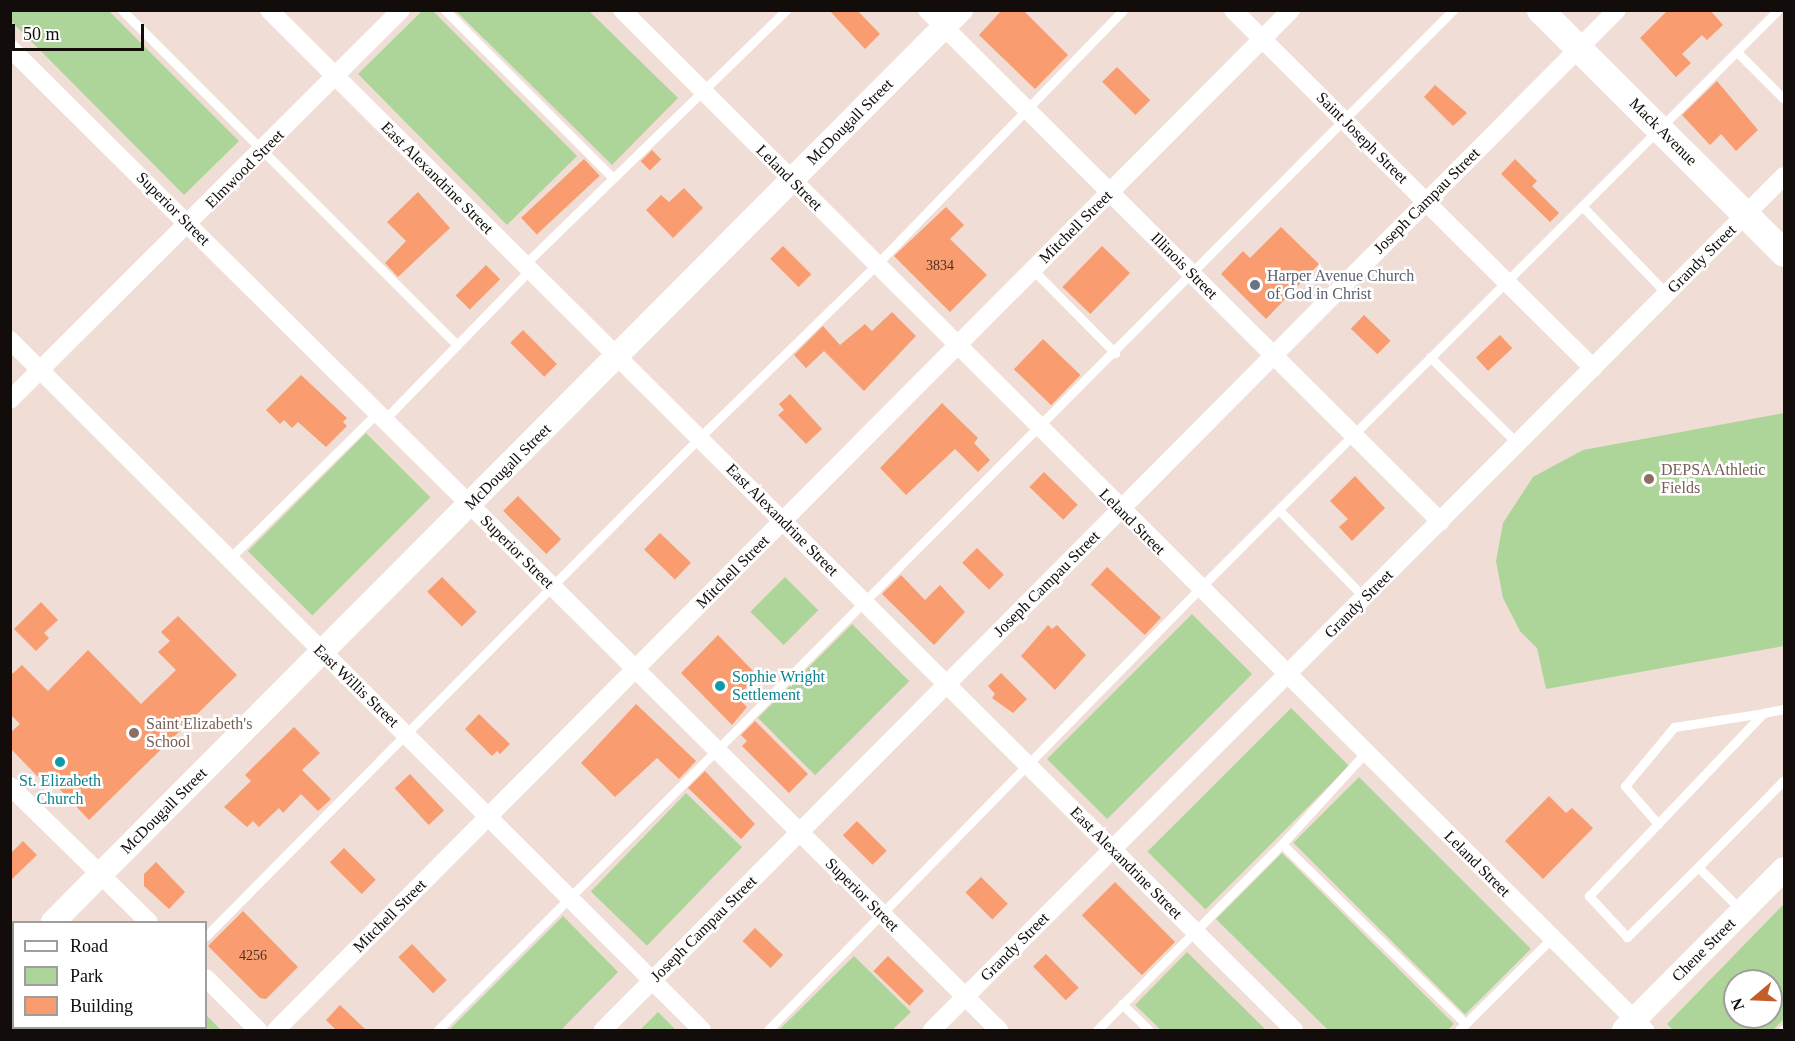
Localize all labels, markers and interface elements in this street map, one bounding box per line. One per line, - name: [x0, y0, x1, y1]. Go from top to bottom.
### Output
- scale bar: [15, 12, 147, 50]
- text: 50 m: [23, 24, 60, 44]
- street label: McDougall Street: [803, 75, 897, 169]
- street label: Saint Joseph Street: [1312, 88, 1412, 188]
- street label: Mack Avenue: [1625, 94, 1701, 170]
- street label: East Alexandrine Street: [376, 117, 498, 239]
- street label: Elmwood Street: [202, 126, 288, 212]
- street label: Leland Street: [752, 141, 826, 215]
- street label: Joseph Campau Street: [1370, 144, 1484, 258]
- street label: Superior Street: [132, 168, 214, 250]
- street label: Mitchell Street: [1035, 186, 1117, 268]
- street label: Grandy Street: [1664, 221, 1740, 297]
- street label: Illinois Street: [1147, 229, 1221, 303]
- house number: 3834: [926, 258, 954, 274]
- place label: Harper Avenue Church of God in Christ: [1267, 266, 1415, 304]
- marker: Harper Avenue Church of God in Christ: [1248, 278, 1262, 292]
- street label: McDougall Street: [461, 420, 555, 514]
- street label: East Alexandrine Street: [721, 459, 843, 581]
- place label: DEPSA Athletic Fields: [1661, 460, 1767, 498]
- marker: DEPSA Athletic Fields: [1642, 472, 1656, 486]
- street label: Leland Street: [1095, 485, 1169, 559]
- street label: Superior Street: [476, 511, 558, 593]
- street label: Joseph Campau Street: [990, 527, 1104, 641]
- street label: Mitchell Street: [692, 531, 774, 613]
- street label: Grandy Street: [1321, 566, 1397, 642]
- street label: East Willis Street: [309, 640, 403, 732]
- place label: Sophie Wright Settlement: [732, 667, 825, 705]
- marker: Sophie Wright Settlement: [713, 679, 727, 693]
- place label: Saint Elizabeth's School: [146, 714, 252, 752]
- marker: Saint Elizabeth's School: [127, 726, 141, 740]
- marker: St. Elizabeth Church: [53, 755, 67, 769]
- street label: McDougall Street: [117, 764, 211, 858]
- place label: St. Elizabeth Church: [19, 771, 101, 809]
- street label: East Alexandrine Street: [1065, 802, 1187, 924]
- street label: Leland Street: [1440, 827, 1514, 901]
- street label: Superior Street: [821, 854, 903, 936]
- street label: Joseph Campau Street: [647, 872, 761, 986]
- street label: Mitchell Street: [349, 875, 431, 957]
- street label: Grandy Street: [977, 909, 1053, 985]
- street label: Chene Street: [1668, 914, 1740, 986]
- legend: [12, 921, 207, 1029]
- text: Road: [70, 936, 108, 956]
- house number: 4256: [239, 948, 267, 964]
- text: Park: [70, 966, 103, 986]
- north arrow: [1723, 969, 1783, 1029]
- text: Building: [70, 996, 133, 1016]
- text: N: [1727, 996, 1747, 1013]

